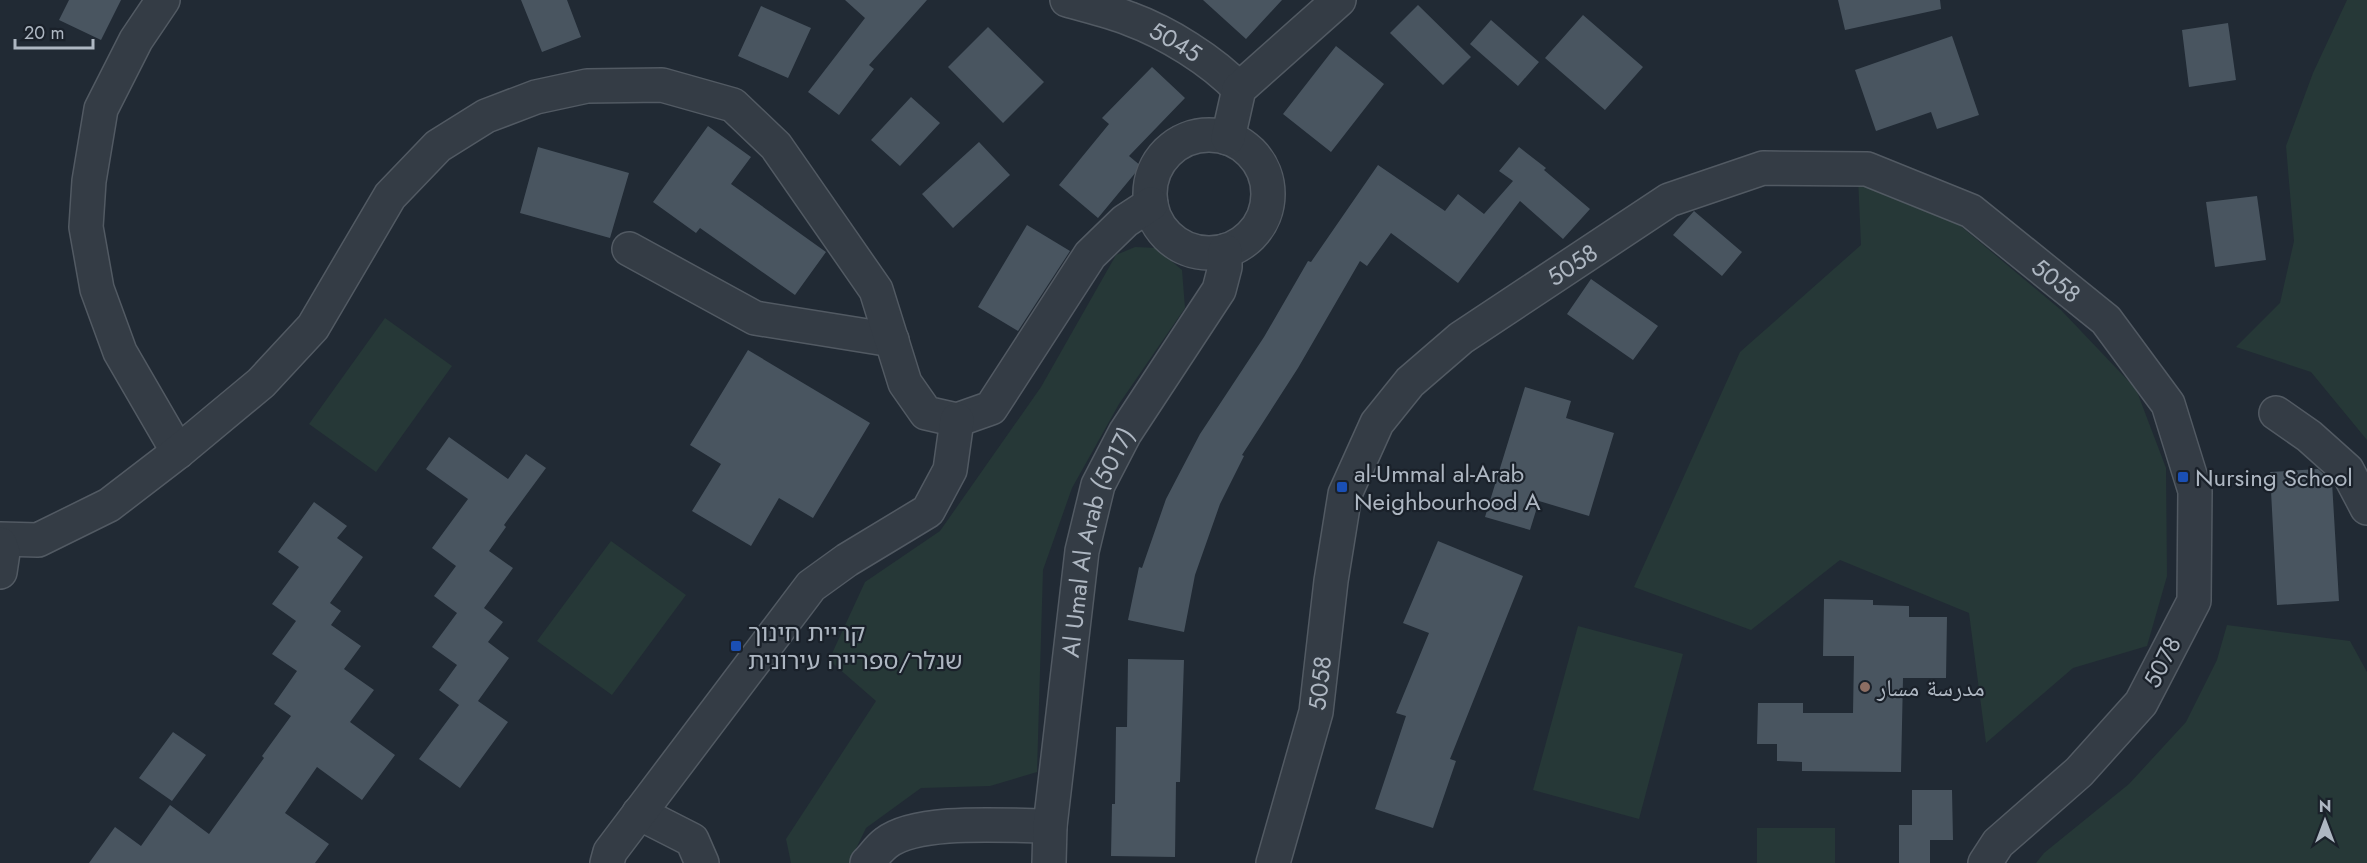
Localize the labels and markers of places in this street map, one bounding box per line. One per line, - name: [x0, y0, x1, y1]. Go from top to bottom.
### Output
- place label: al-Ummal al-Arab Neighbourhood A: [1354, 456, 1541, 519]
- place label: Nursing School: [2195, 460, 2353, 495]
- marker: Nursing School: [2176, 470, 2190, 484]
- marker: al-Ummal al-Arab Neighbourhood A: [1335, 480, 1349, 494]
- place label: קריית חינוך שנלר/ספרייה עירונית: [748, 615, 963, 678]
- marker: קריית חינוך שנלר/ספרייה עירונית: [729, 639, 743, 653]
- place label: مدرسة مسار: [1876, 670, 1985, 705]
- marker: مدرسة مسار: [1858, 680, 1872, 694]

